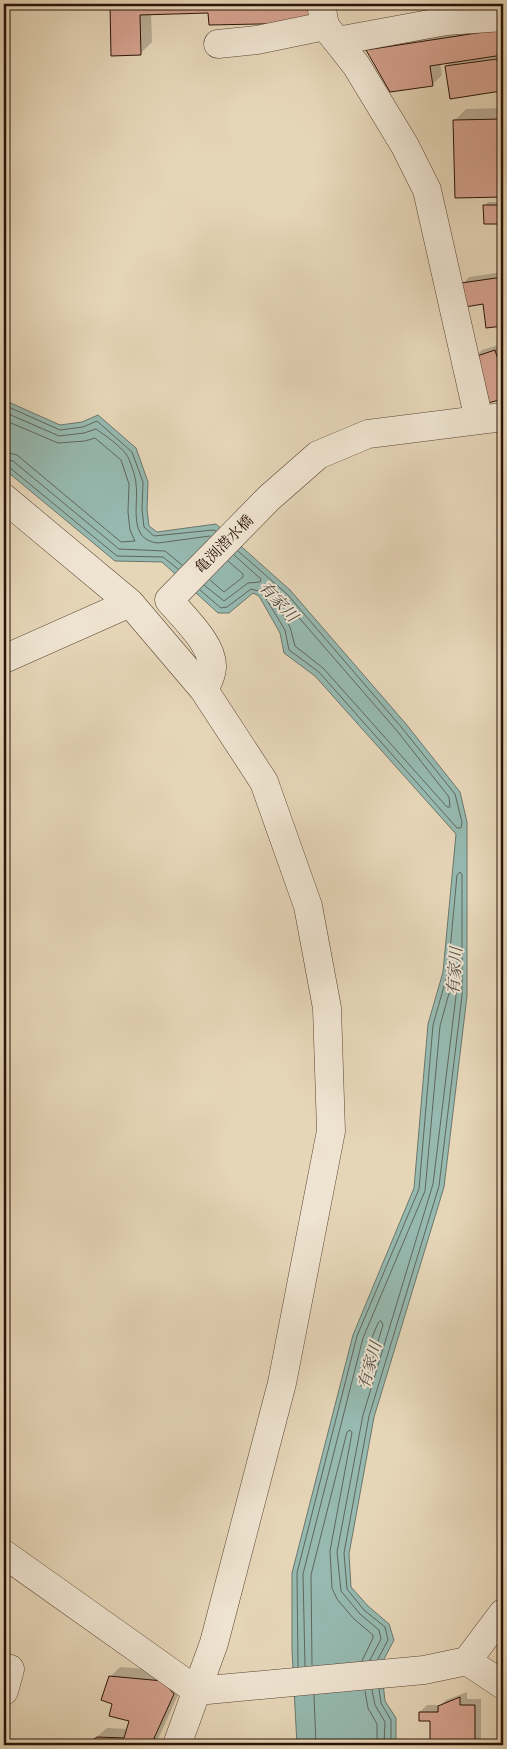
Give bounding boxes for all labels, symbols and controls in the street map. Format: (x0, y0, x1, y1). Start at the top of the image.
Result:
street label: 亀渕潜水橋 (190, 510, 258, 578)
water label: 有家川 (254, 575, 306, 628)
water label: 有家川 (440, 944, 468, 996)
water label: 有家川 (351, 1337, 388, 1391)

